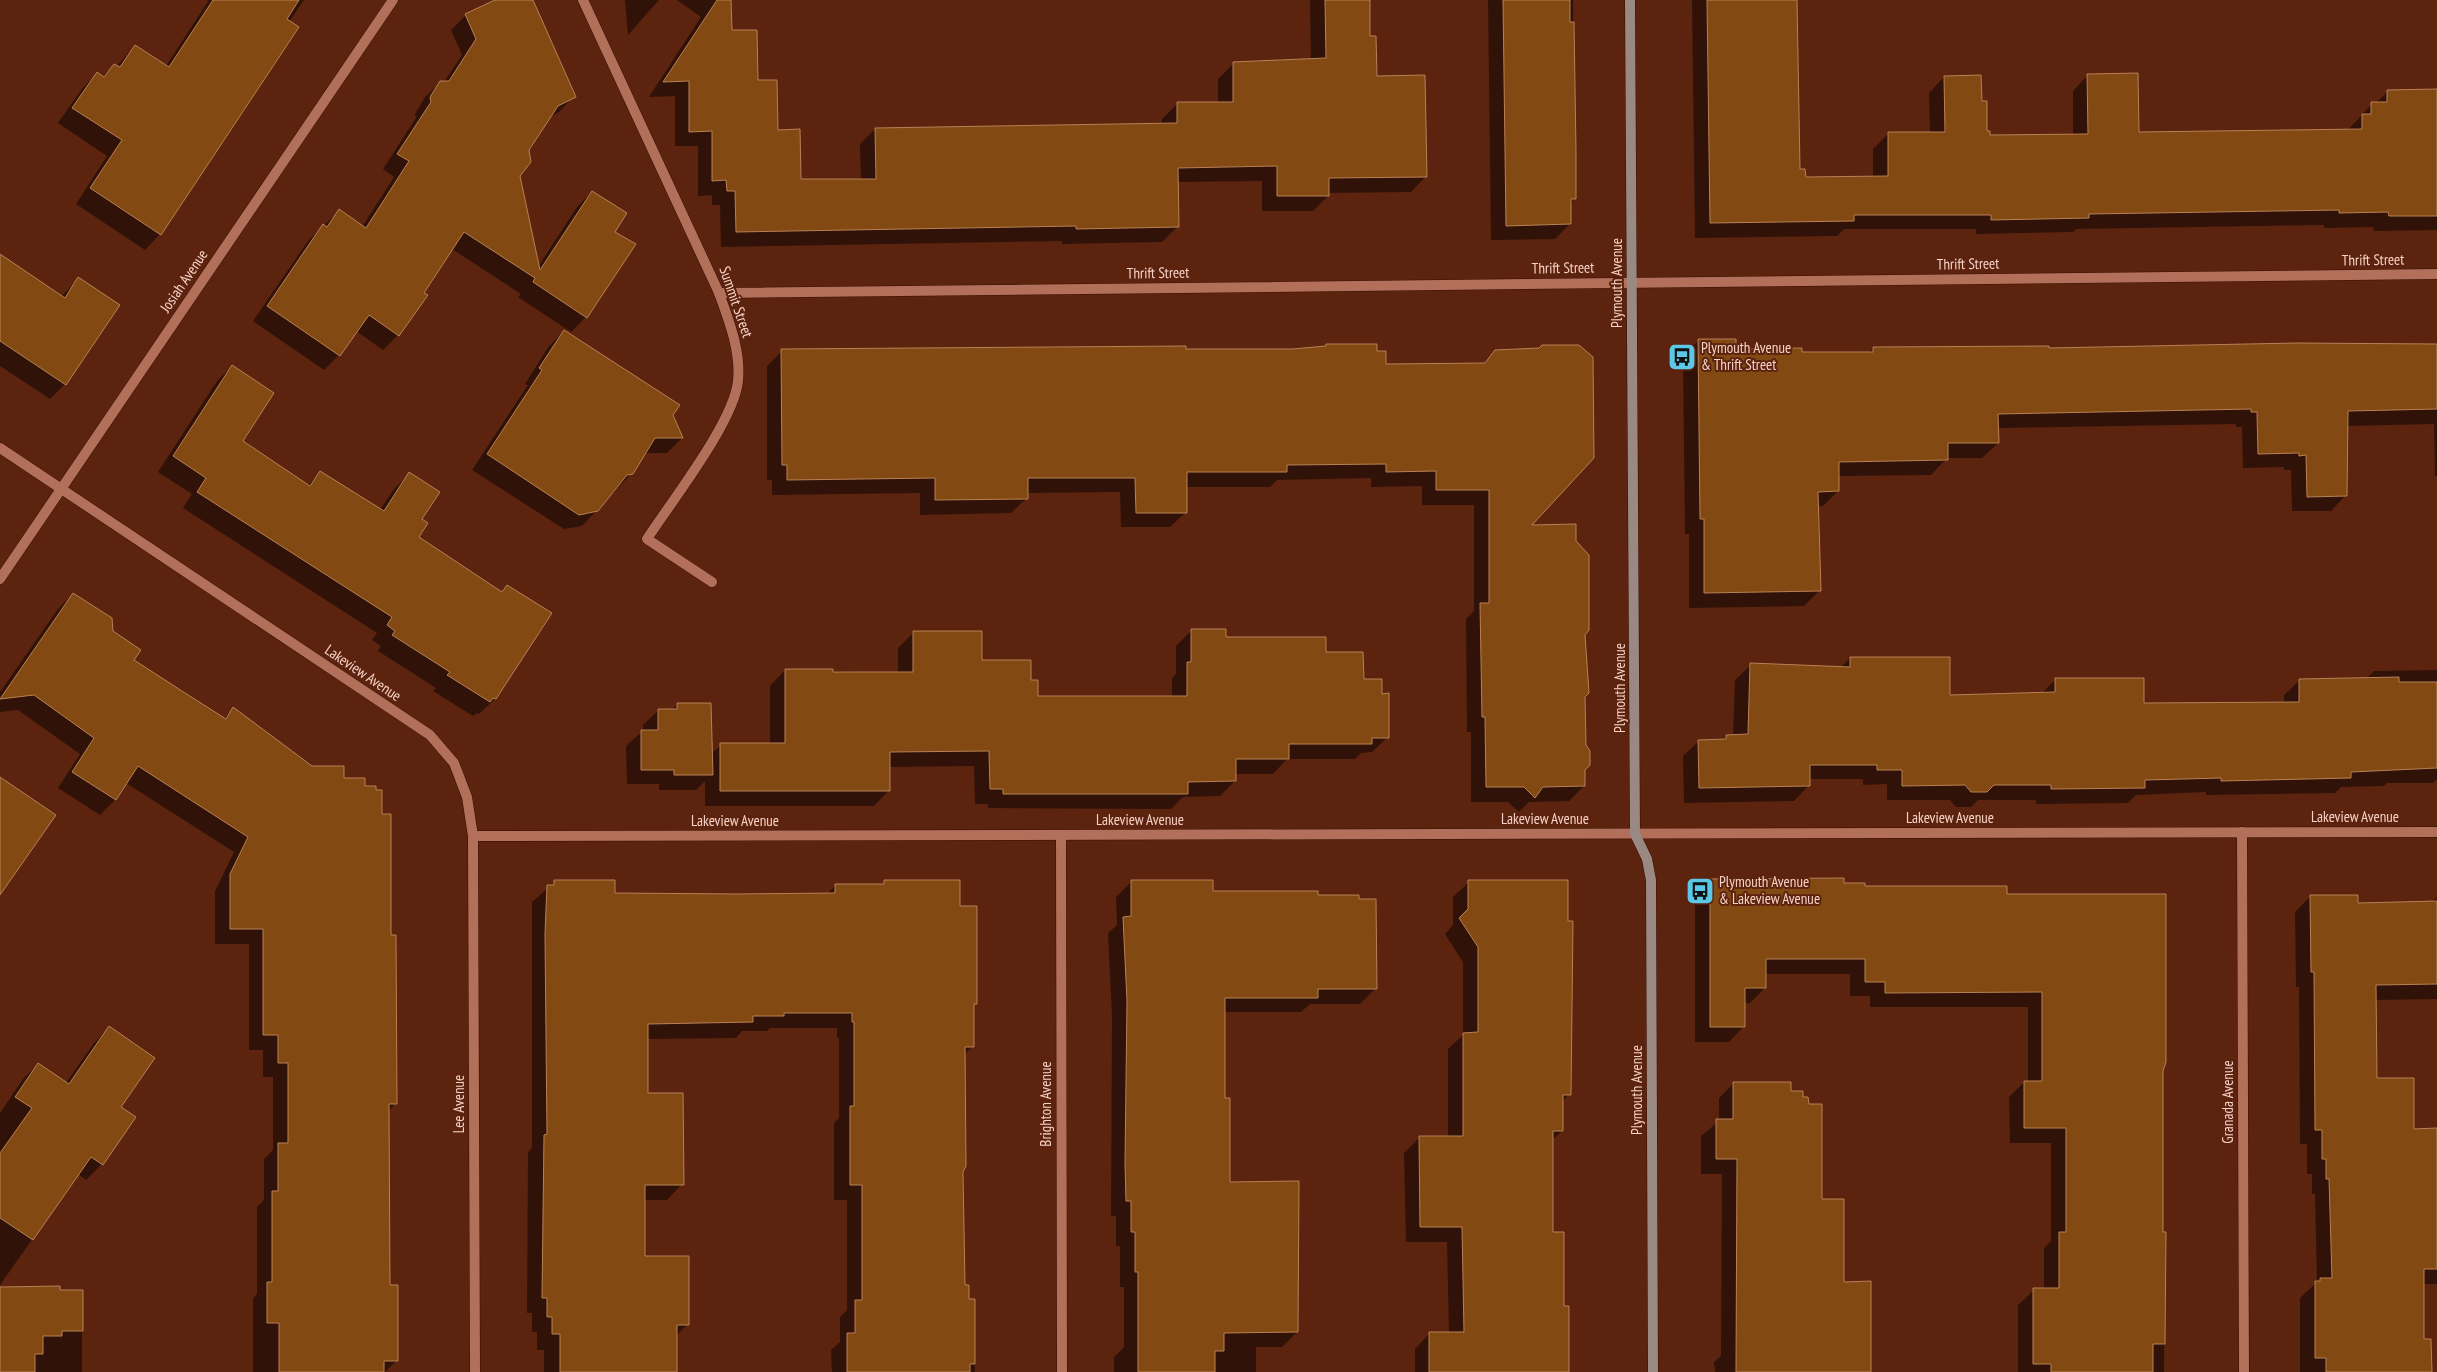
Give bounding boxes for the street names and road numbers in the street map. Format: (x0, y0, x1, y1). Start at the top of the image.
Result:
street label: Plymouth Avenue (1607, 238, 1626, 328)
street label: Josiah Avenue (155, 246, 212, 317)
street label: Thrift Street (2341, 249, 2405, 270)
street label: Thrift Street (1936, 253, 2000, 274)
street label: Thrift Street (1531, 257, 1595, 278)
street label: Thrift Street (1126, 262, 1190, 283)
street label: Summit Street (715, 264, 758, 340)
street label: Lakeview Avenue (321, 640, 405, 705)
street label: Plymouth Avenue (1610, 643, 1629, 733)
street label: Lakeview Avenue (2311, 807, 2399, 826)
street label: Lakeview Avenue (1906, 808, 1994, 827)
street label: Lakeview Avenue (1501, 809, 1589, 828)
street label: Lakeview Avenue (1096, 810, 1184, 829)
street label: Lakeview Avenue (691, 811, 779, 830)
street label: Plymouth Avenue (1627, 1045, 1646, 1135)
street label: Granada Avenue (2218, 1060, 2237, 1144)
street label: Brighton Avenue (1036, 1061, 1055, 1147)
street label: Lee Avenue (449, 1075, 468, 1133)

